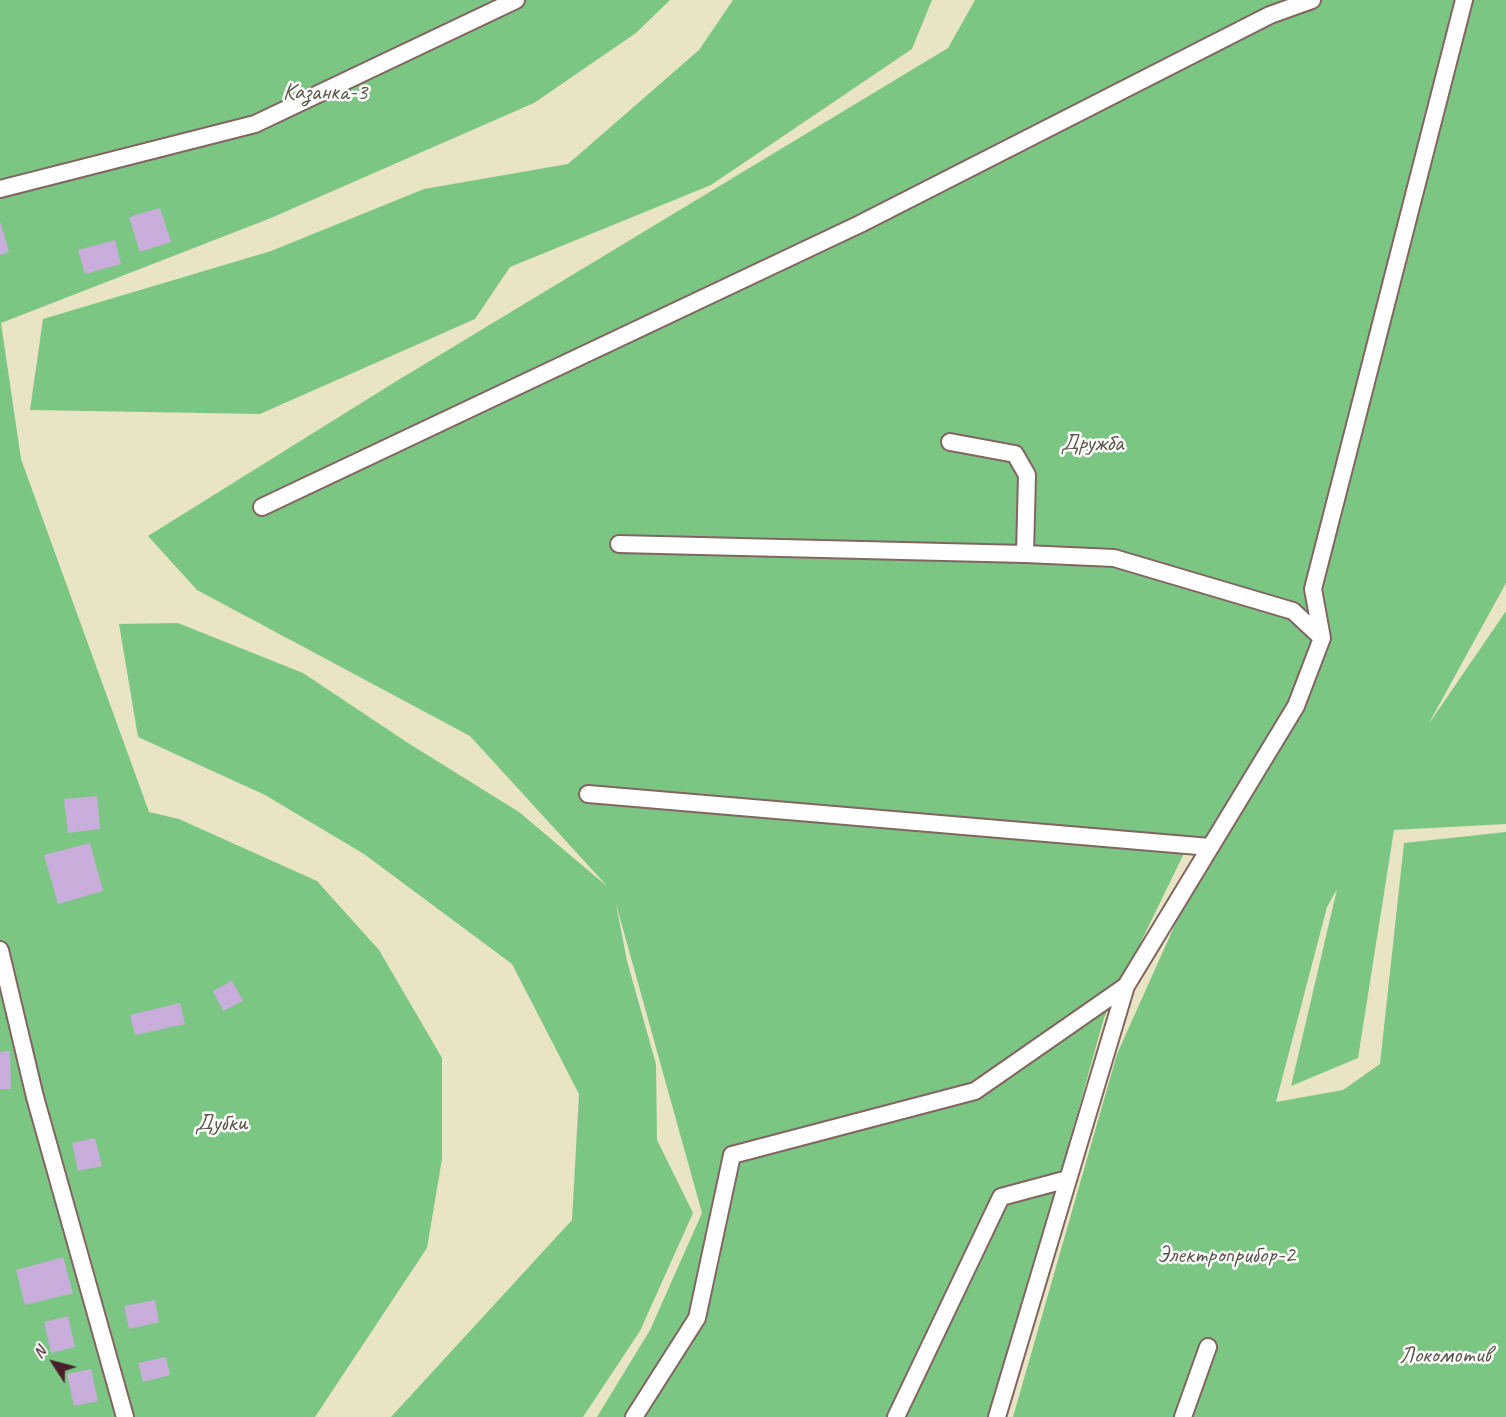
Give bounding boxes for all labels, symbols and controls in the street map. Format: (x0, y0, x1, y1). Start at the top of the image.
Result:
park label: Казанка-3 (283, 79, 367, 107)
park label: Дружба (1061, 430, 1123, 458)
park label: Дубки (195, 1110, 247, 1138)
park label: Электроприбор-2 (1157, 1242, 1295, 1270)
north arrow (24, 1333, 84, 1393)
park label: Локомотив (1399, 1342, 1491, 1370)
text: N (28, 1343, 50, 1362)

